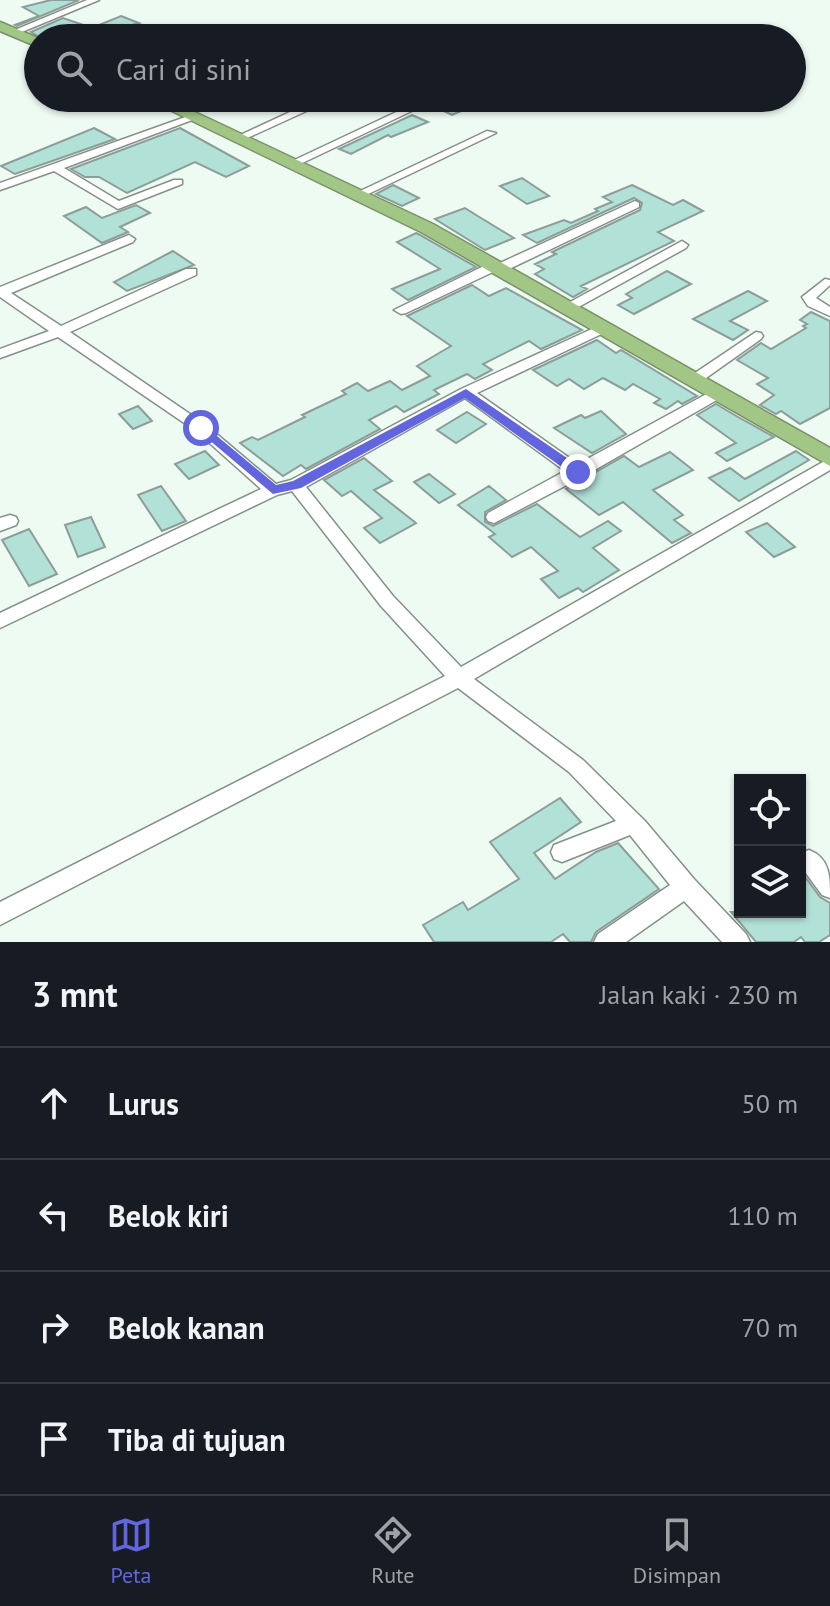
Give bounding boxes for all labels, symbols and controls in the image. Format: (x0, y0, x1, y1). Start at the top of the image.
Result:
search box (24, 24, 806, 112)
icon: search (52, 46, 96, 90)
text: Cari di sini (116, 49, 251, 88)
route start (183, 410, 219, 446)
route end (560, 454, 596, 490)
map controls (734, 774, 806, 918)
button: locate (734, 774, 806, 846)
button: layers (734, 846, 806, 918)
text: 3 mnt (32, 972, 118, 1016)
text: Jalan kaki · 230 m (600, 978, 798, 1011)
icon: ahead (32, 1081, 76, 1125)
text: Lurus (108, 1084, 179, 1123)
text: 50 m (742, 1087, 798, 1120)
icon: left (32, 1193, 76, 1237)
text: Belok kiri (108, 1196, 229, 1235)
text: 110 m (727, 1199, 798, 1232)
icon: right (32, 1305, 76, 1349)
text: Belok kanan (108, 1308, 265, 1347)
text: 70 m (742, 1311, 798, 1344)
icon: arrive (32, 1417, 76, 1461)
text: Tiba di tujuan (108, 1420, 286, 1459)
tab: Peta (109, 1513, 153, 1589)
tab: Rute (371, 1513, 415, 1589)
tab: Disimpan (633, 1513, 721, 1589)

